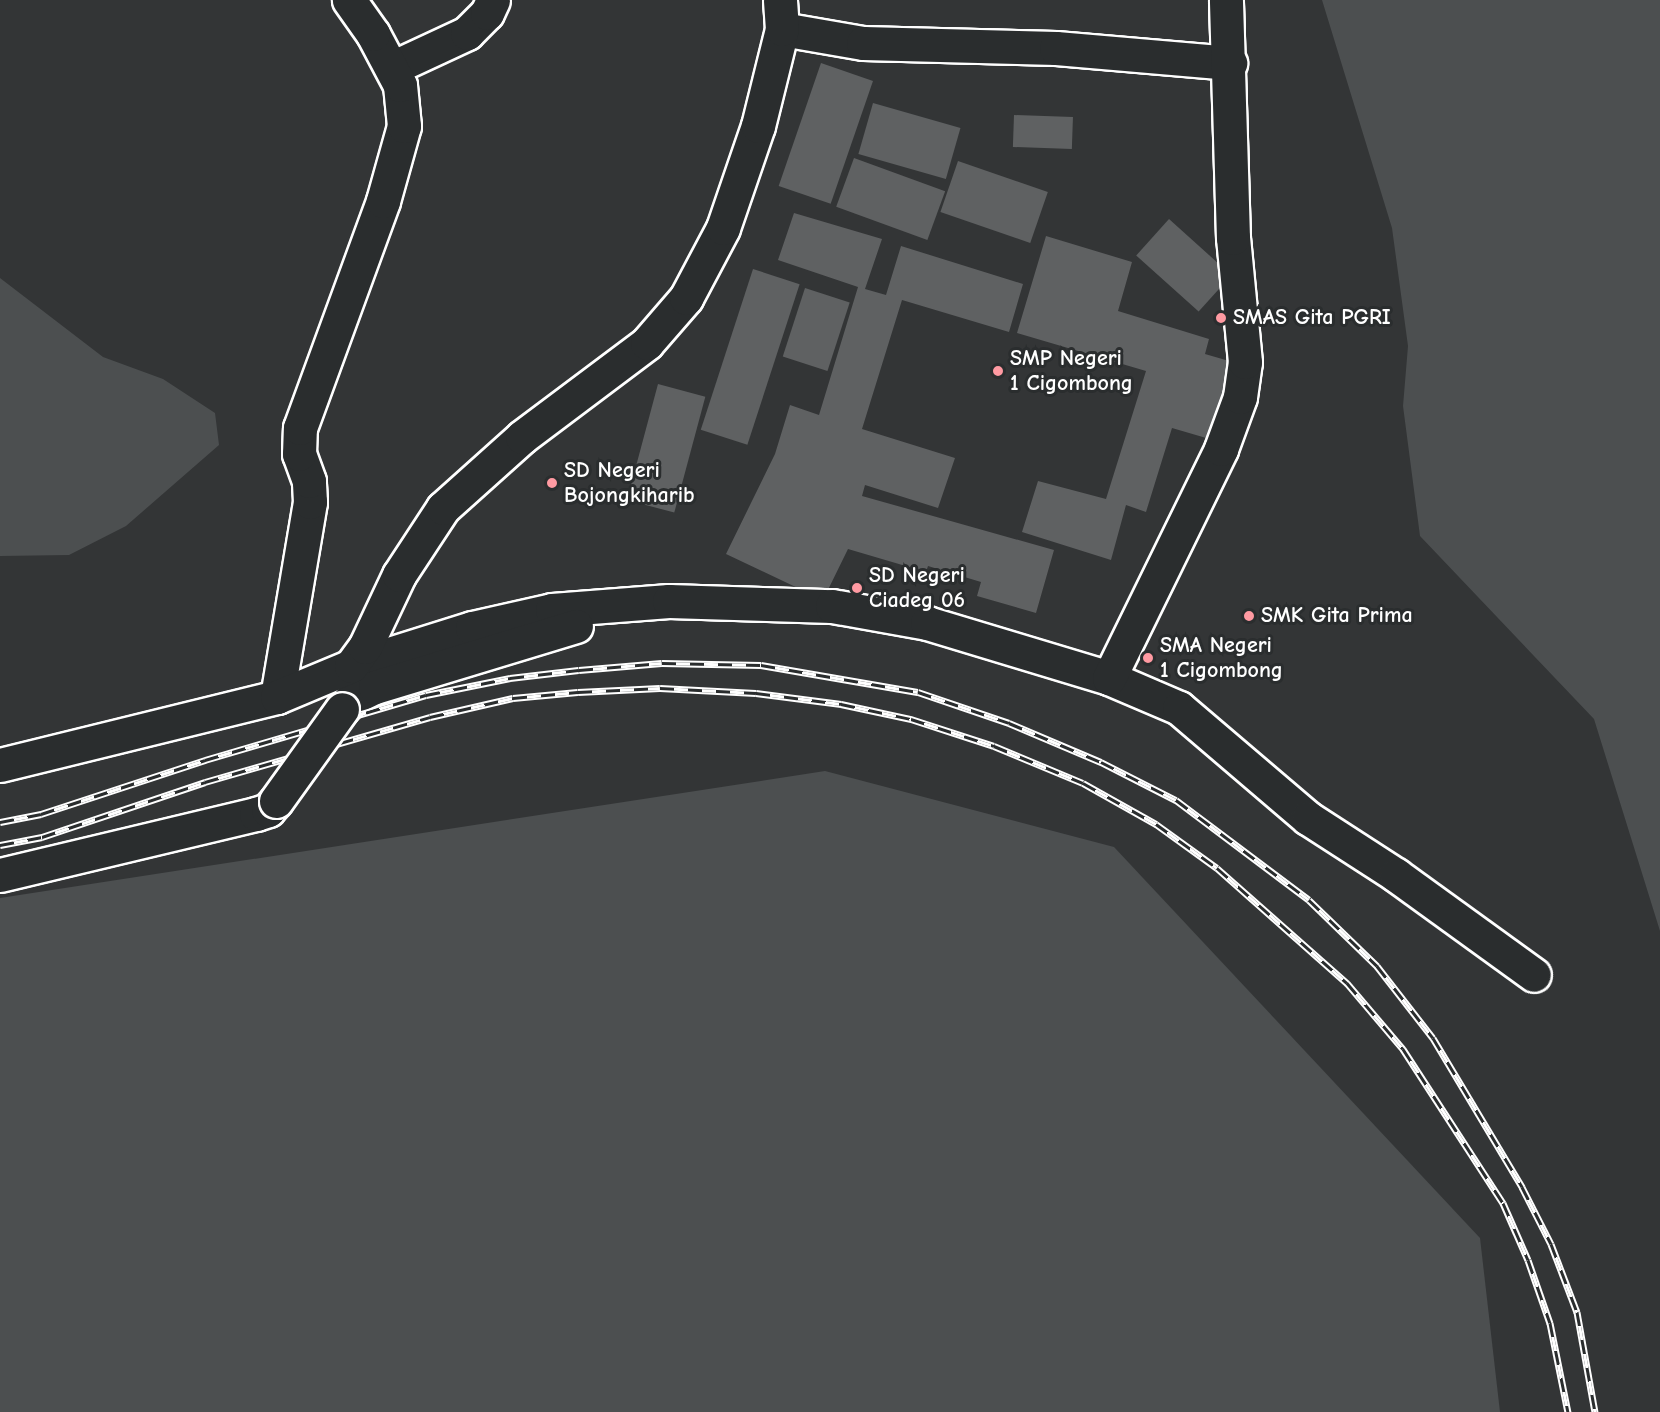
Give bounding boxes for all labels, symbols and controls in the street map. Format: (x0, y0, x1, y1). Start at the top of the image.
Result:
place label: SMAS Gita PGRI (1233, 305, 1391, 331)
marker: SMAS Gita PGRI (1214, 311, 1228, 325)
place label: SMP Negeri 1 Cigombong (1010, 345, 1133, 396)
marker: SMP Negeri 1 Cigombong (991, 364, 1005, 378)
place label: SD Negeri Bojongkiharib (564, 457, 695, 508)
marker: SD Negeri Bojongkiharib (545, 476, 559, 490)
place label: SD Negeri Ciadeg 06 (869, 562, 965, 614)
marker: SD Negeri Ciadeg 06 (850, 581, 864, 595)
place label: SMK Gita Prima (1261, 603, 1413, 629)
marker: SMK Gita Prima (1242, 609, 1256, 623)
place label: SMA Negeri 1 Cigombong (1160, 632, 1283, 684)
marker: SMA Negeri 1 Cigombong (1141, 651, 1155, 665)

